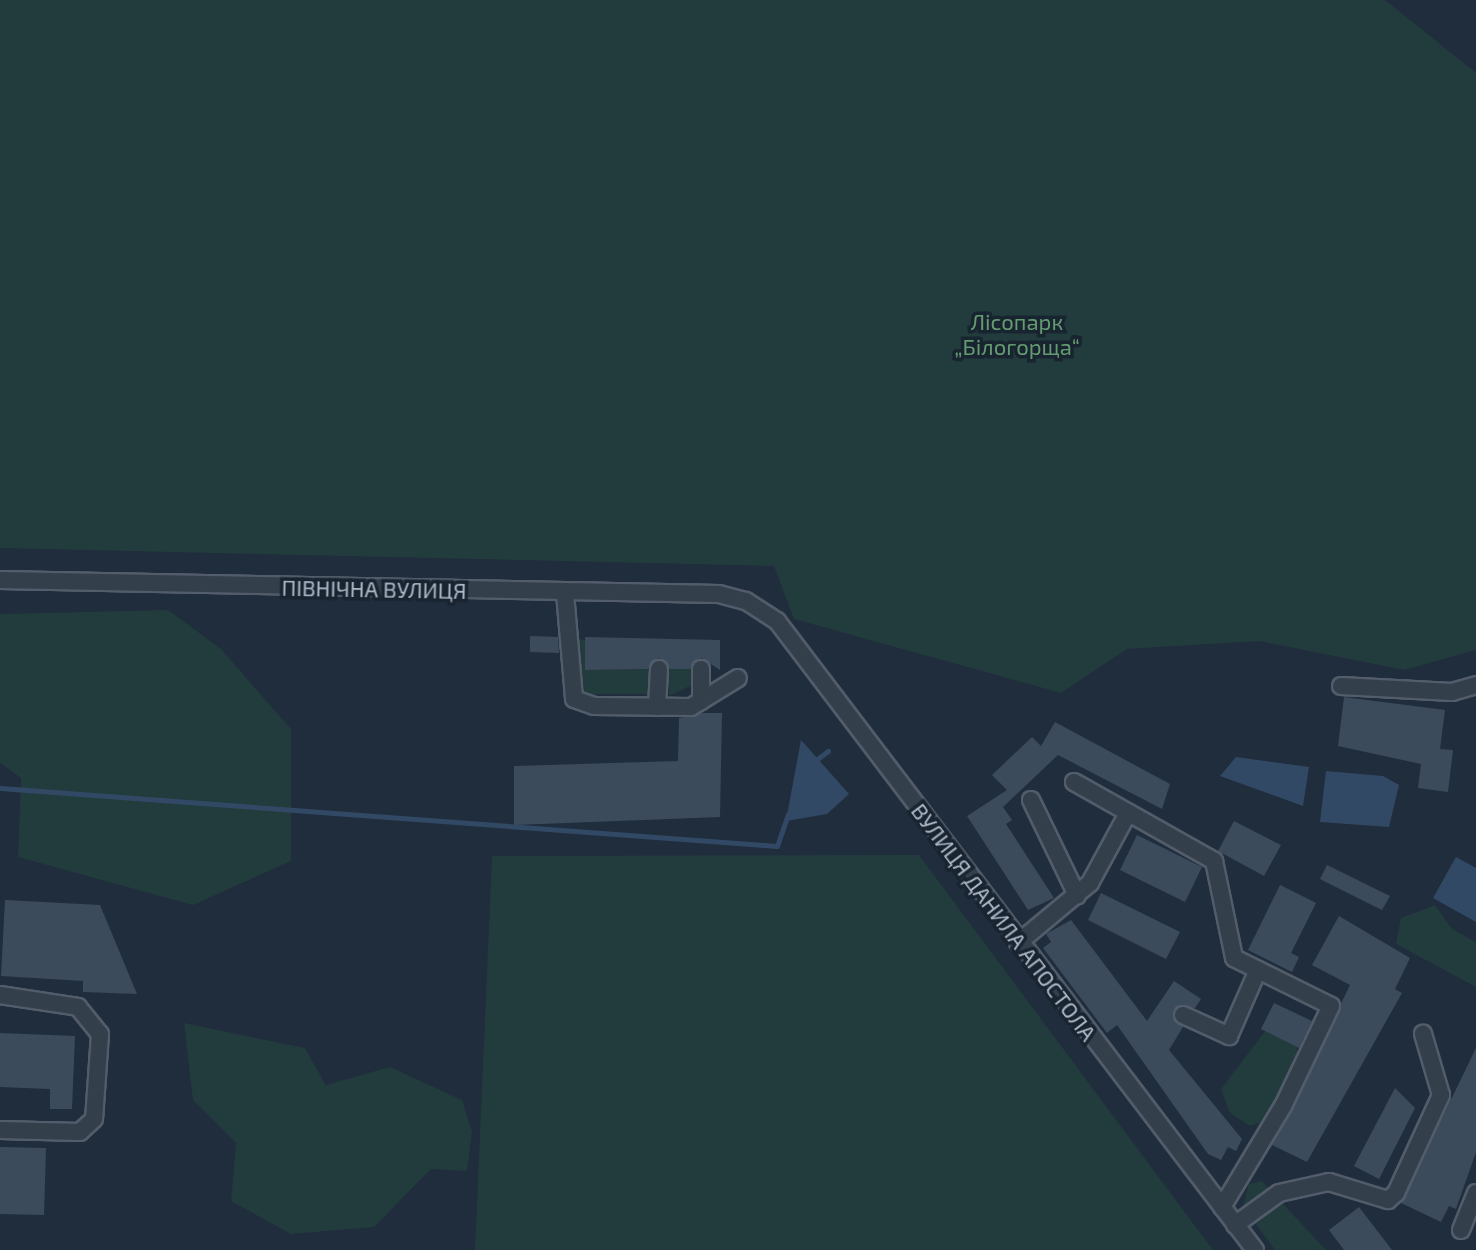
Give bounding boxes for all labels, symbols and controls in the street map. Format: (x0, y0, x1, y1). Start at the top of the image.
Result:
park label: Лісопарк „Білогорща“ (954, 308, 1080, 360)
street label: ПІВНІЧНА ВУЛИЦЯ (281, 574, 467, 604)
street label: ВУЛИЦЯ ДАНИЛА АПОСТОЛА (906, 798, 1102, 1046)

